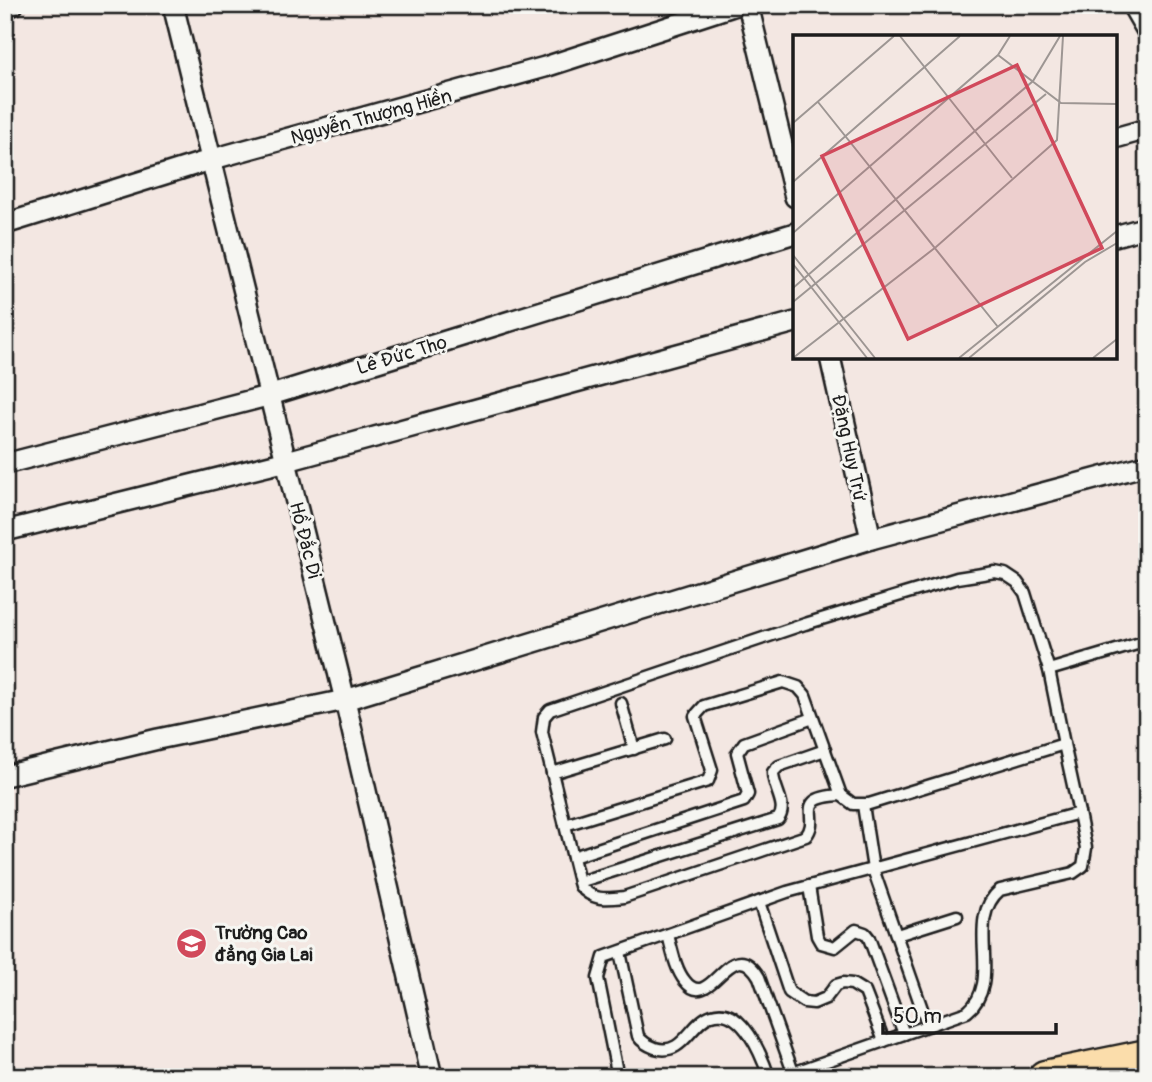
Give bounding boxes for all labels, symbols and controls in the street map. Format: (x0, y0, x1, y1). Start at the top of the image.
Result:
inset map (793, 35, 1117, 359)
street label: Nguyễn Thượng Hiền (288, 84, 454, 150)
street label: Lê Đức Thọ (354, 330, 451, 380)
street label: Đặng Huy Trứ (826, 392, 872, 504)
street label: Hồ Đắc Di (284, 499, 326, 581)
place label: Trường Cao đẳng Gia Lai (214, 921, 313, 967)
school or university icon: Trường Cao đẳng Gia Lai (175, 926, 209, 960)
scale bar (883, 991, 1056, 1035)
text: 50 m (893, 1003, 942, 1030)

